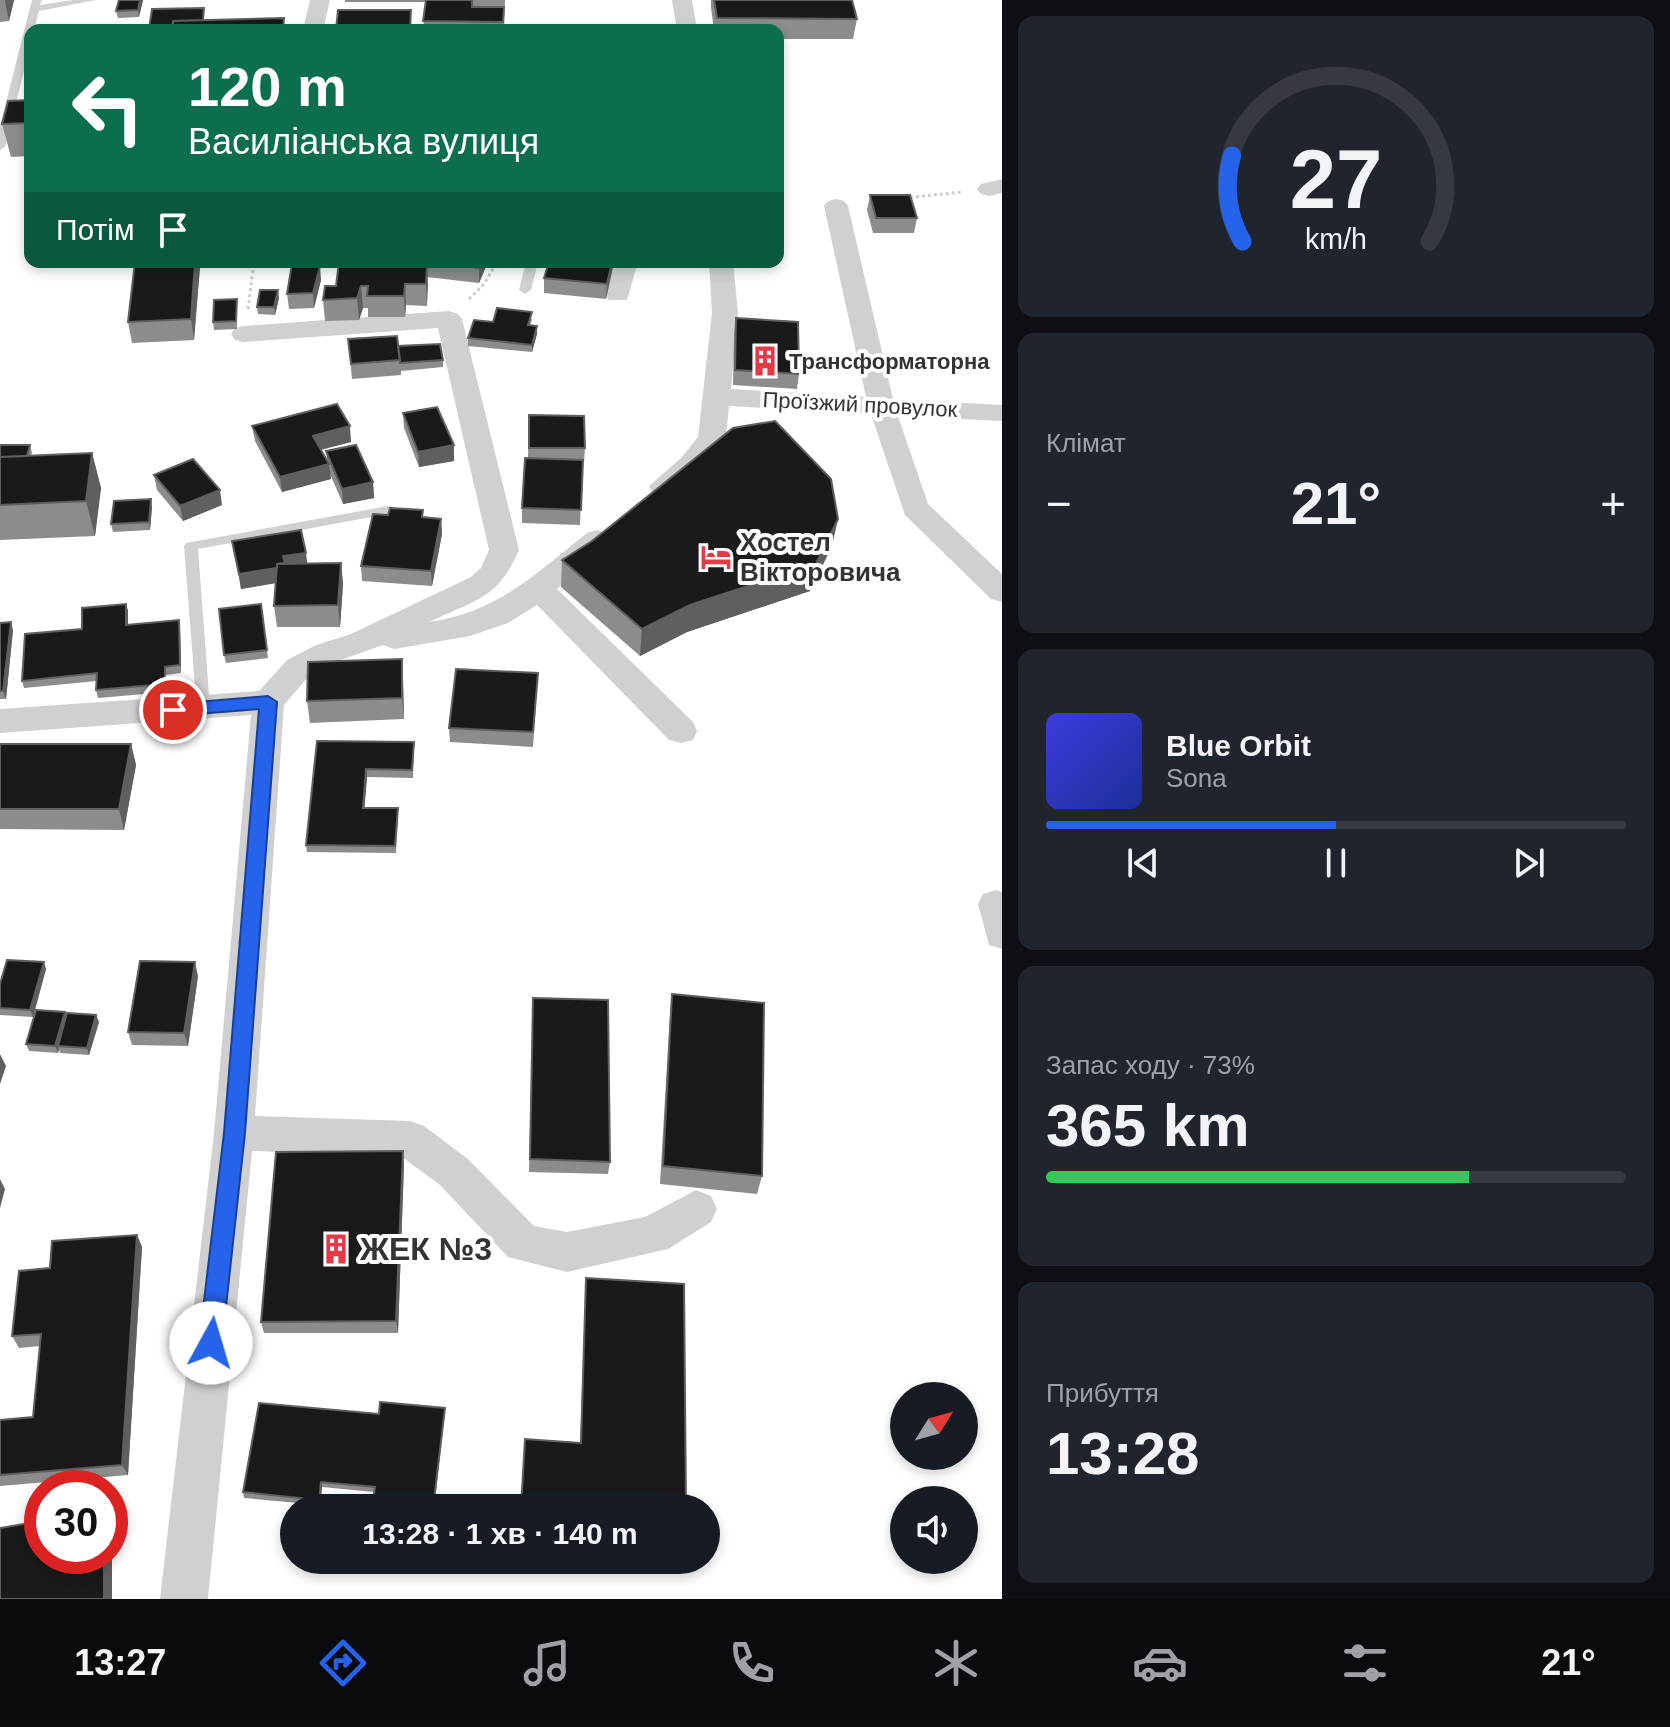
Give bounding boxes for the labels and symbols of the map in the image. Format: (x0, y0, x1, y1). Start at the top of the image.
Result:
building icon: Трансформаторна (748, 344, 782, 378)
place label: Трансформаторна (789, 349, 990, 374)
street label: Проїзжий провулок (762, 387, 958, 422)
place label: Хостел Вікторовича (740, 527, 901, 587)
hotel icon: Хостел Вікторовича (699, 540, 733, 574)
pin (139, 676, 207, 744)
place label: ЖЕК №3 (359, 1231, 492, 1267)
building icon: ЖЕК №3 (319, 1232, 353, 1266)
position arrow (169, 1301, 253, 1385)
north arrow (890, 1382, 978, 1470)
speed limit sign: 30 (24, 1470, 128, 1574)

